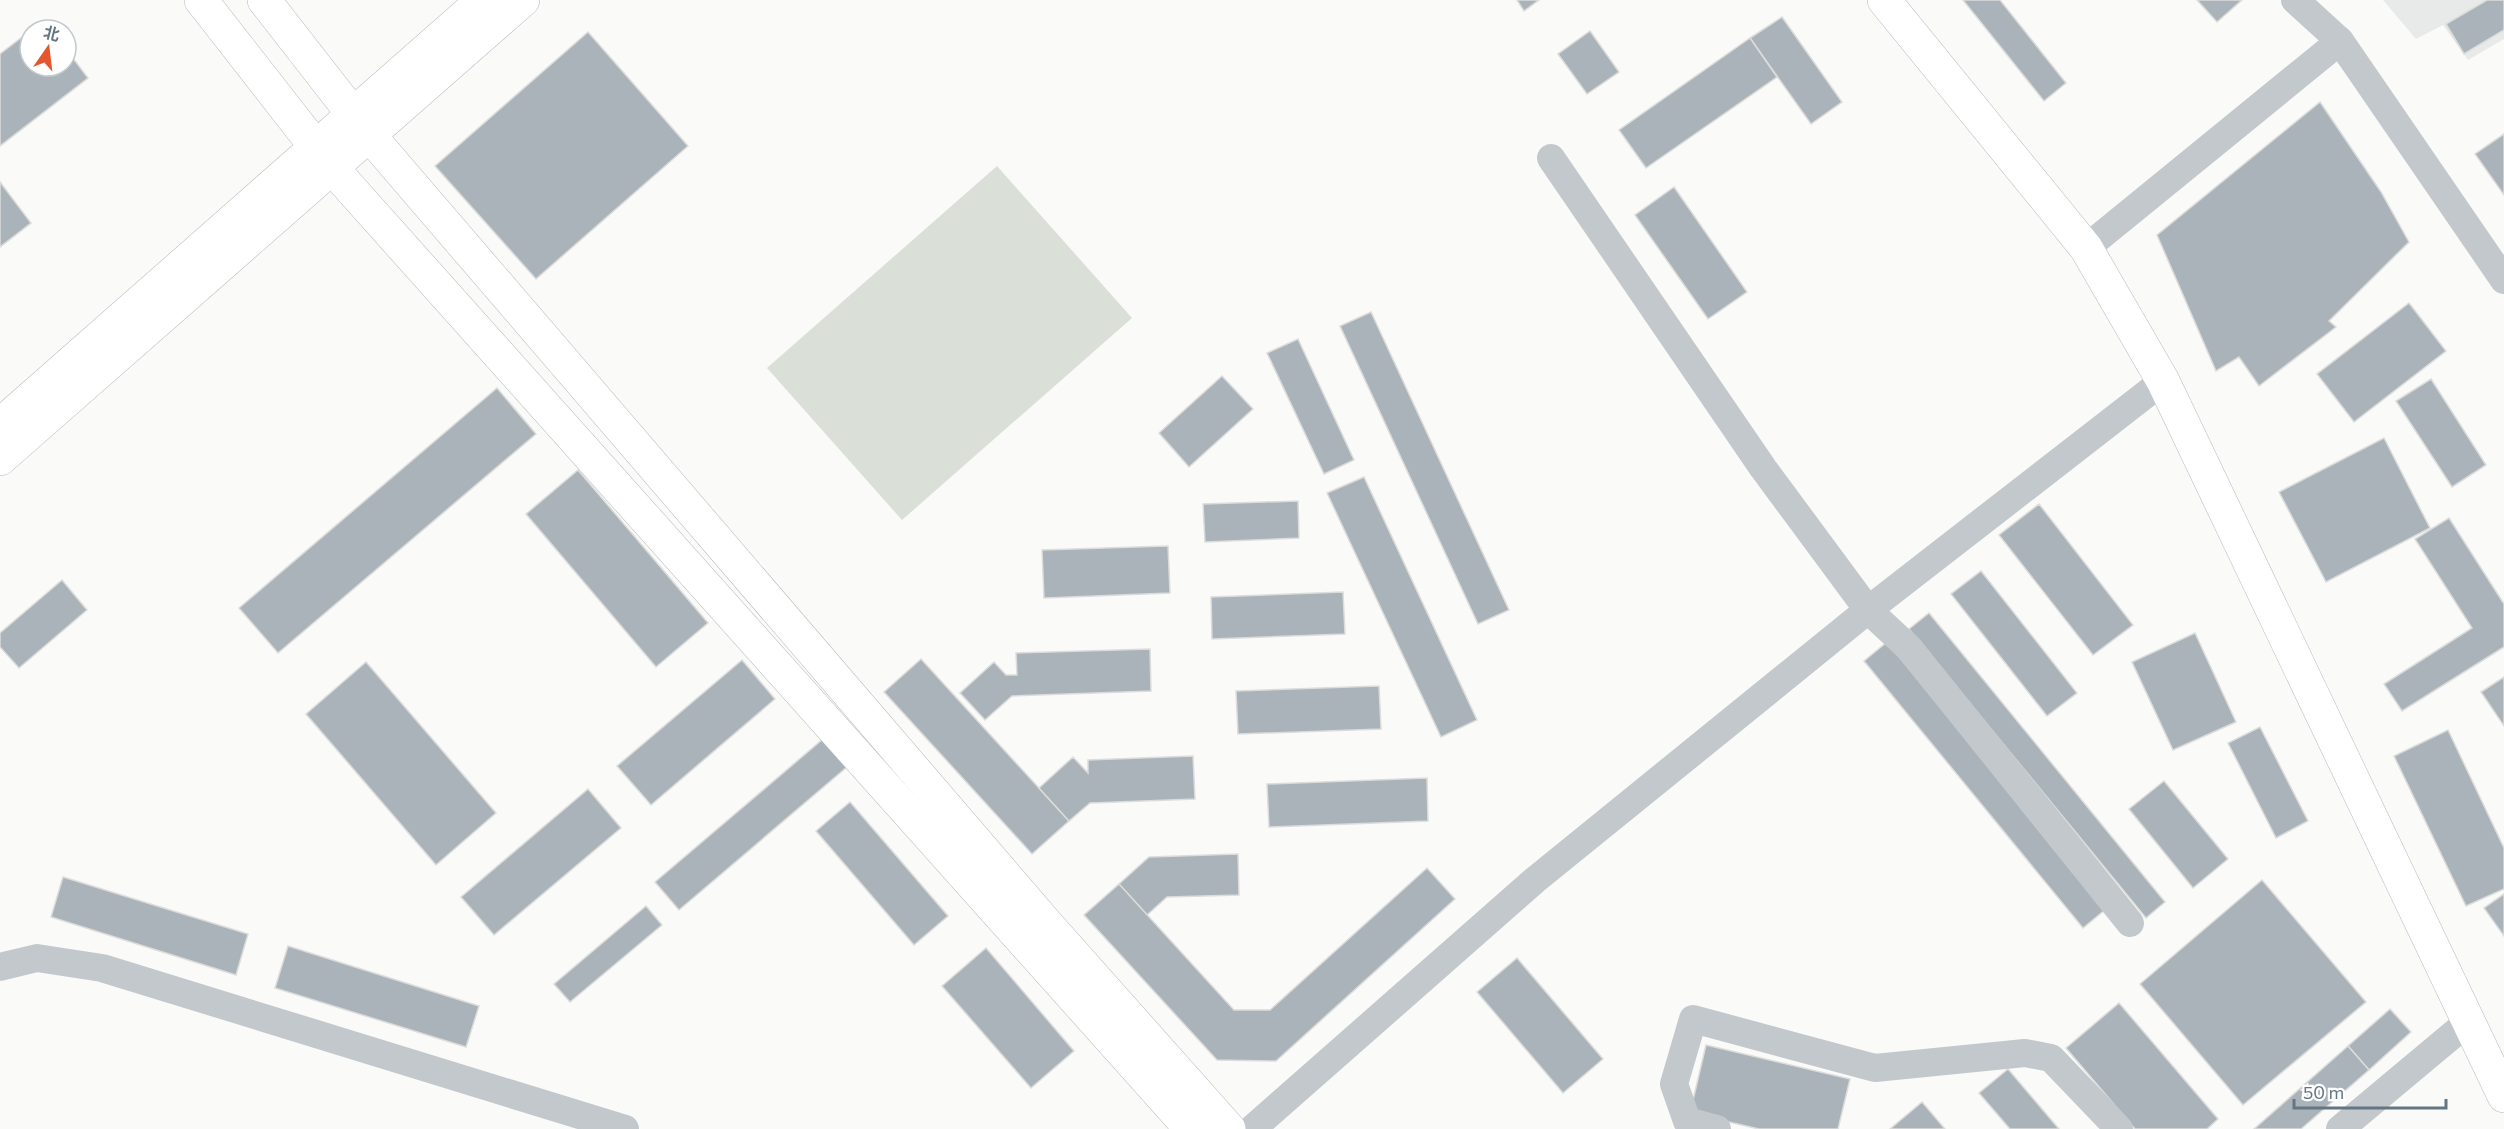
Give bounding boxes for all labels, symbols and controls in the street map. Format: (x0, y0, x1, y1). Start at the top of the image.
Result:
north arrow (18, 18, 78, 78)
text: 北 (42, 22, 62, 44)
scale bar (2294, 1072, 2446, 1110)
text: 50 m (2303, 1081, 2344, 1103)

